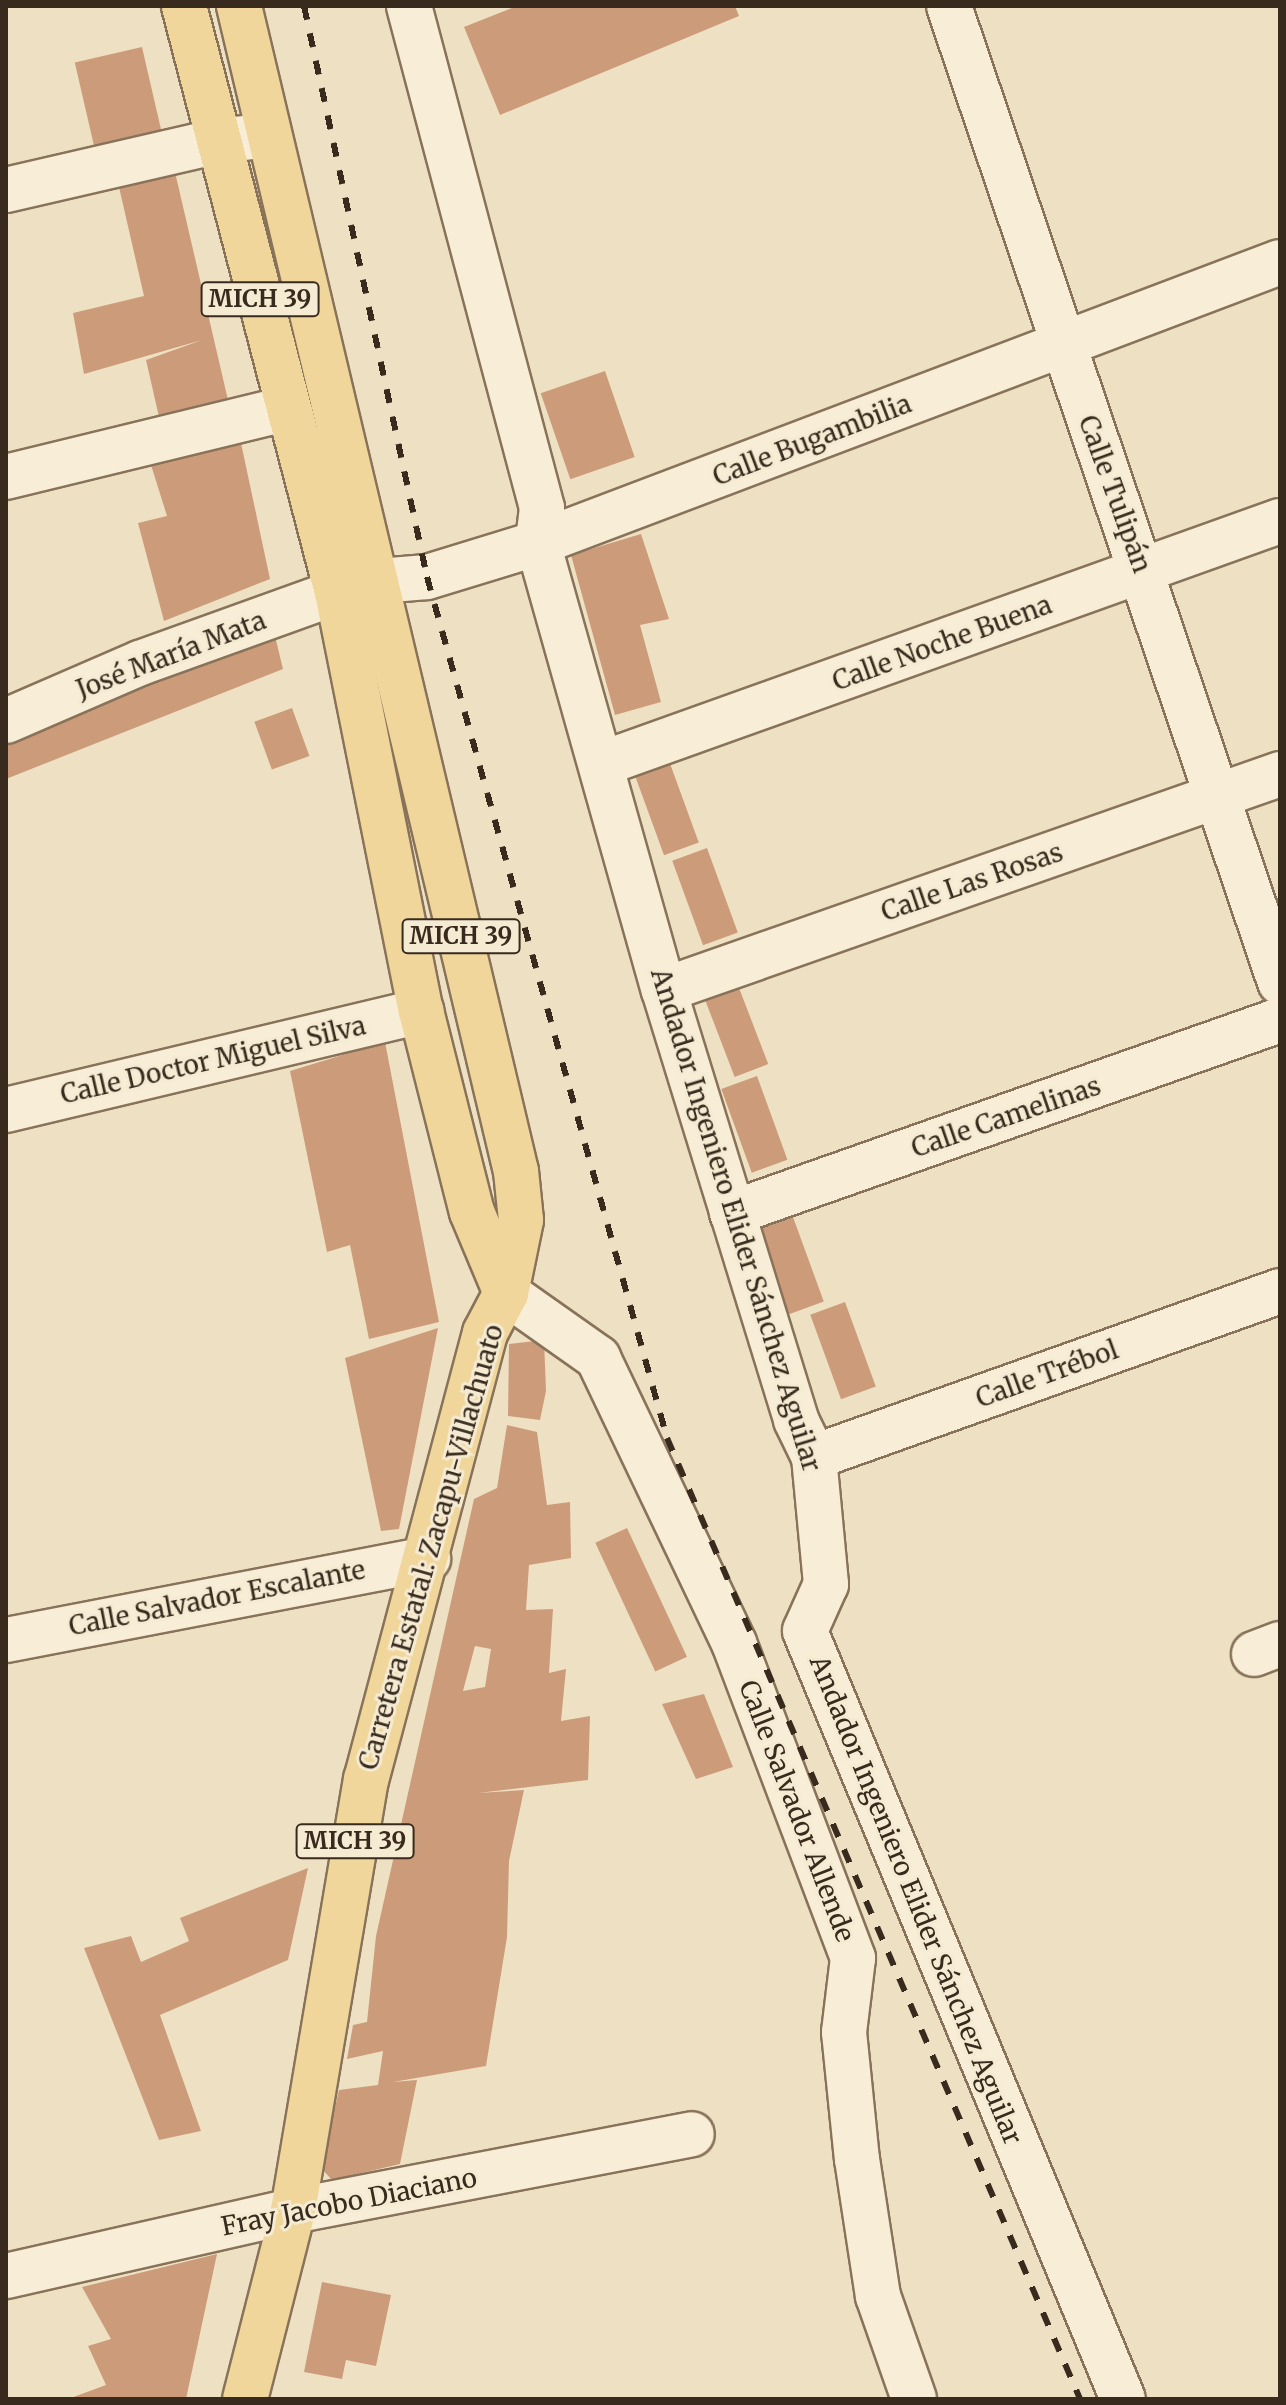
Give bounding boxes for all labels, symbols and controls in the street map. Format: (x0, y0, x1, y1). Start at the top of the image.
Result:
road number: MICH 39 (200, 279, 320, 319)
street label: Calle Bugambilia (708, 388, 916, 492)
street label: Calle Tulipán (1072, 411, 1158, 577)
street label: Calle Noche Buena (828, 589, 1056, 697)
street label: José María Mata (72, 605, 270, 705)
street label: Calle Las Rosas (877, 836, 1067, 928)
road number: MICH 39 (401, 916, 521, 956)
street label: Andador Ingeniero Elider Sánchez Aguilar (644, 965, 828, 1475)
street label: Calle Doctor Miguel Silva (57, 1010, 369, 1110)
street label: Calle Camelinas (907, 1070, 1105, 1164)
street label: Carretera Estatal: Zacapu-Villachuato (352, 1321, 510, 1773)
street label: Calle Trébol (972, 1334, 1122, 1414)
street label: Calle Salvador Escalante (66, 1554, 368, 1642)
street label: Andador Ingeniero Elider Sánchez Aguilar (803, 1651, 1029, 2149)
street label: Calle Salvador Allende (733, 1676, 861, 1946)
road number: MICH 39 (295, 1821, 415, 1861)
street label: Fray Jacobo Diaciano (219, 2162, 479, 2242)

